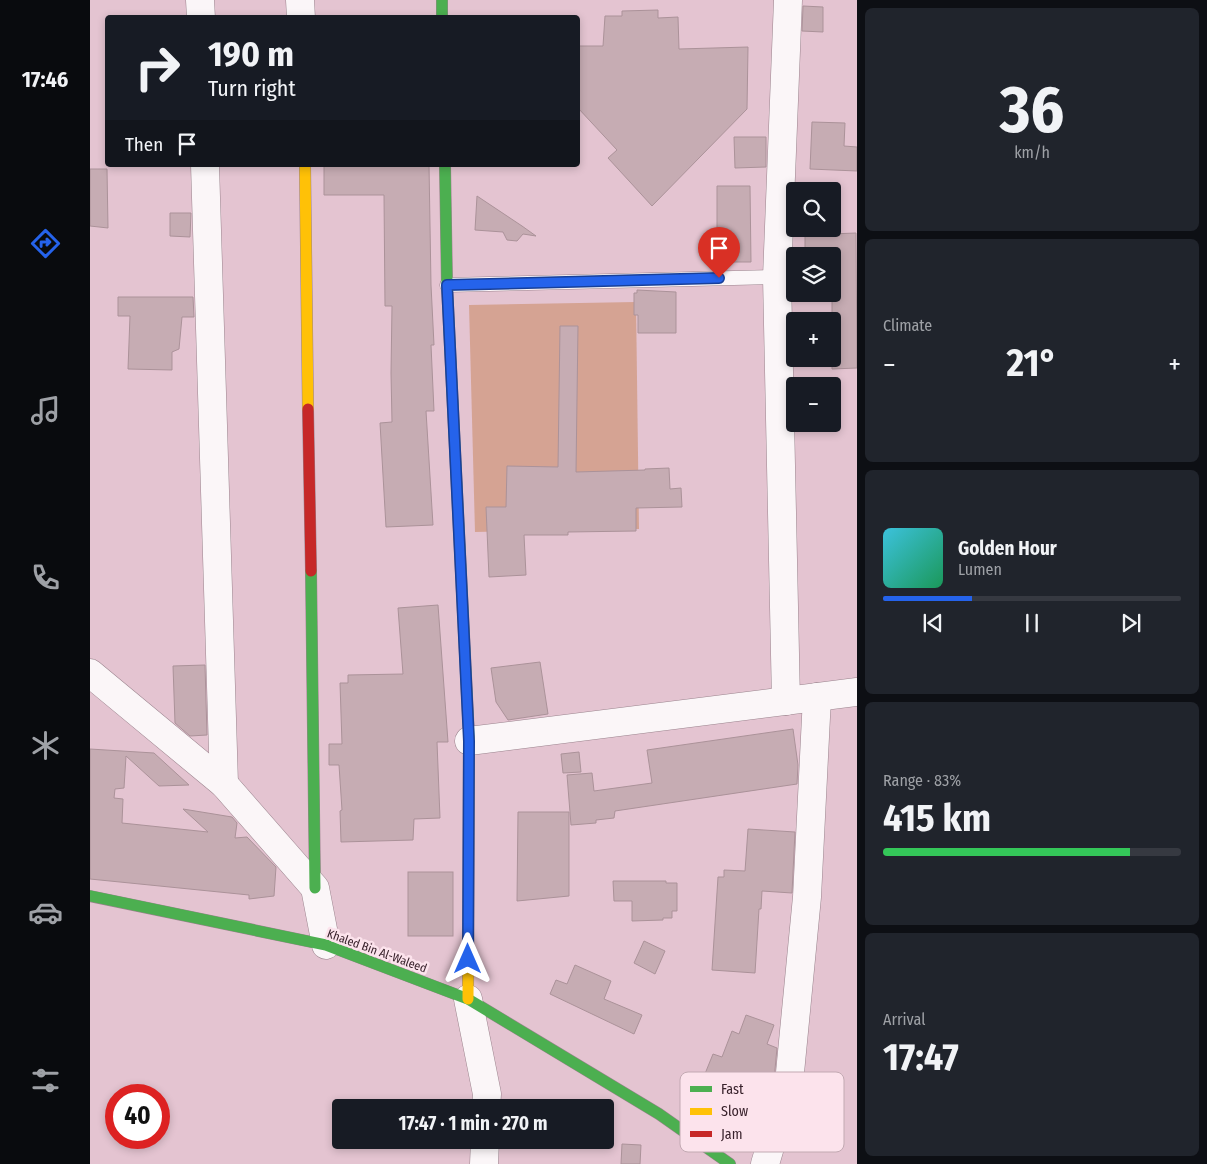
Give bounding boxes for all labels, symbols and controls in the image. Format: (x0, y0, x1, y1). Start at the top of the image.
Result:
text: 190 m (208, 33, 294, 75)
icon: right (125, 35, 190, 100)
text: 17:46 (22, 66, 68, 93)
text: 36 (1000, 71, 1064, 149)
text: Turn right (208, 75, 296, 102)
icon: arrive (173, 130, 201, 158)
text: Then (125, 133, 163, 156)
text: km/h (1014, 143, 1050, 162)
map controls (786, 182, 841, 432)
button: search (786, 182, 841, 237)
icon: directions (28, 226, 63, 261)
pin (698, 227, 740, 278)
icon: arrive (705, 234, 733, 262)
button: layers (786, 247, 841, 302)
button: + (786, 312, 841, 367)
text: Climate (883, 316, 932, 335)
text: 21° (1007, 340, 1057, 386)
text: − (883, 348, 896, 381)
text: + (1168, 348, 1181, 381)
button: − (786, 377, 841, 432)
icon: music (28, 393, 63, 428)
text: Golden Hour (958, 537, 1057, 560)
icon: phone (28, 560, 63, 595)
text: Lumen (958, 560, 1002, 579)
icon: previous (919, 609, 947, 637)
icon: pause (1018, 609, 1046, 637)
icon: next (1117, 609, 1145, 637)
icon: climate (28, 728, 63, 763)
text: Range · 83% (883, 771, 961, 790)
text: 415 km (883, 795, 991, 841)
icon: car (28, 895, 63, 930)
street label: Khaled Bin Al-Waleed (325, 926, 429, 976)
position arrow (441, 932, 493, 984)
text: Arrival (883, 1010, 925, 1029)
text: 17:47 (883, 1034, 959, 1080)
icon: filters (28, 1063, 63, 1098)
legend (680, 1072, 844, 1152)
text: Fast (721, 1081, 744, 1098)
speed limit sign: 40 (105, 1084, 170, 1149)
text: Slow (721, 1103, 748, 1120)
text: 17:47 · 1 min · 270 m (398, 1112, 548, 1135)
text: Jam (721, 1126, 742, 1143)

